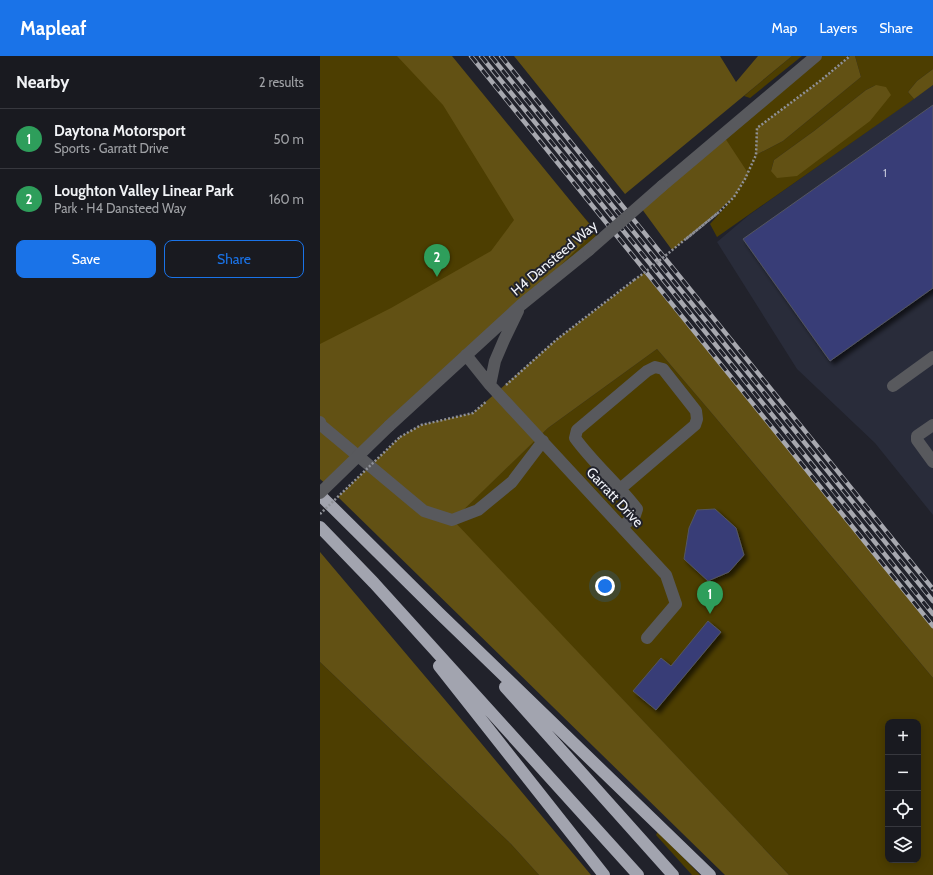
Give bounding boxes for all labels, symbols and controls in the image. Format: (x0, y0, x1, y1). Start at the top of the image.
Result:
text: Mapleaf (20, 17, 87, 40)
text: Map (772, 19, 797, 37)
text: Layers (819, 19, 857, 37)
text: Share (879, 19, 913, 37)
text: Nearby (16, 72, 69, 92)
text: 2 results (259, 74, 304, 90)
text: Daytona Motorsport (54, 122, 186, 140)
text: 1 (27, 131, 31, 147)
text: 50 m (274, 131, 304, 147)
text: Sports · Garratt Drive (54, 140, 169, 156)
house number: 1 (883, 165, 887, 180)
text: Loughton Valley Linear Park (54, 182, 234, 200)
text: 2 (26, 191, 32, 207)
text: 160 m (269, 191, 304, 207)
text: Park · H4 Dansteed Way (54, 200, 186, 216)
street label: H4 Dansteed Way (507, 217, 601, 299)
button: Save (16, 240, 156, 278)
button: Share (164, 240, 304, 278)
pin: 2 (424, 244, 450, 277)
street label: Garratt Drive (583, 463, 647, 531)
your location (595, 576, 615, 596)
pin: 1 (697, 581, 723, 614)
map controls (885, 719, 921, 863)
button: + (885, 719, 921, 755)
button: − (885, 755, 921, 791)
button: locate (885, 791, 921, 827)
button: layers (885, 827, 921, 863)

